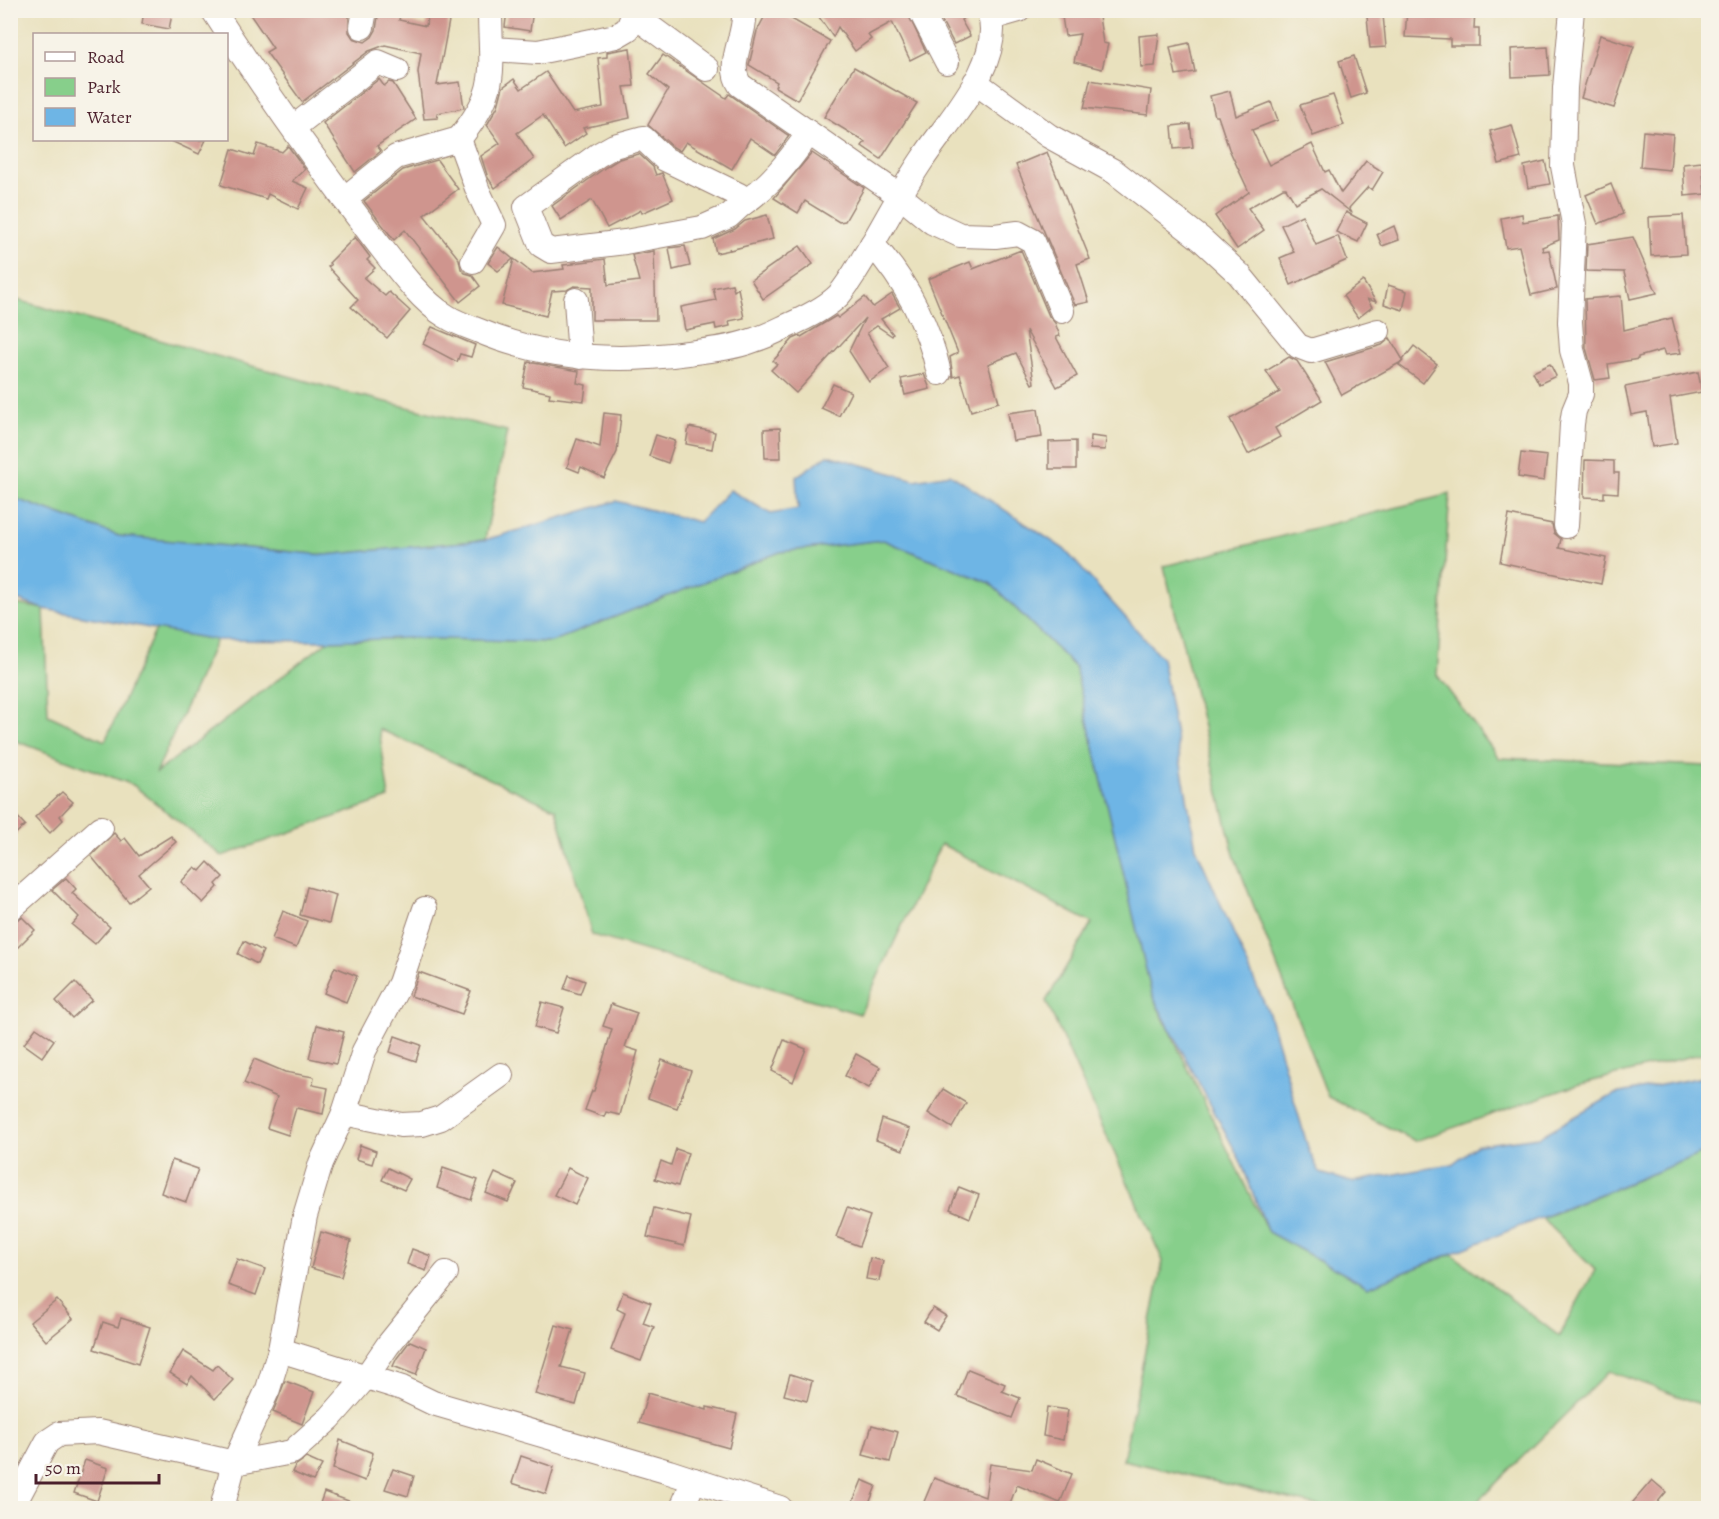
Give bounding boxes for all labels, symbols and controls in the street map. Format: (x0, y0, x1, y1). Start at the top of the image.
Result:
legend (33, 33, 228, 141)
text: Road (87, 45, 125, 69)
text: Park (87, 75, 121, 99)
text: Water (86, 105, 132, 129)
scale bar (36, 1447, 159, 1485)
text: 50 m (45, 1456, 81, 1480)

